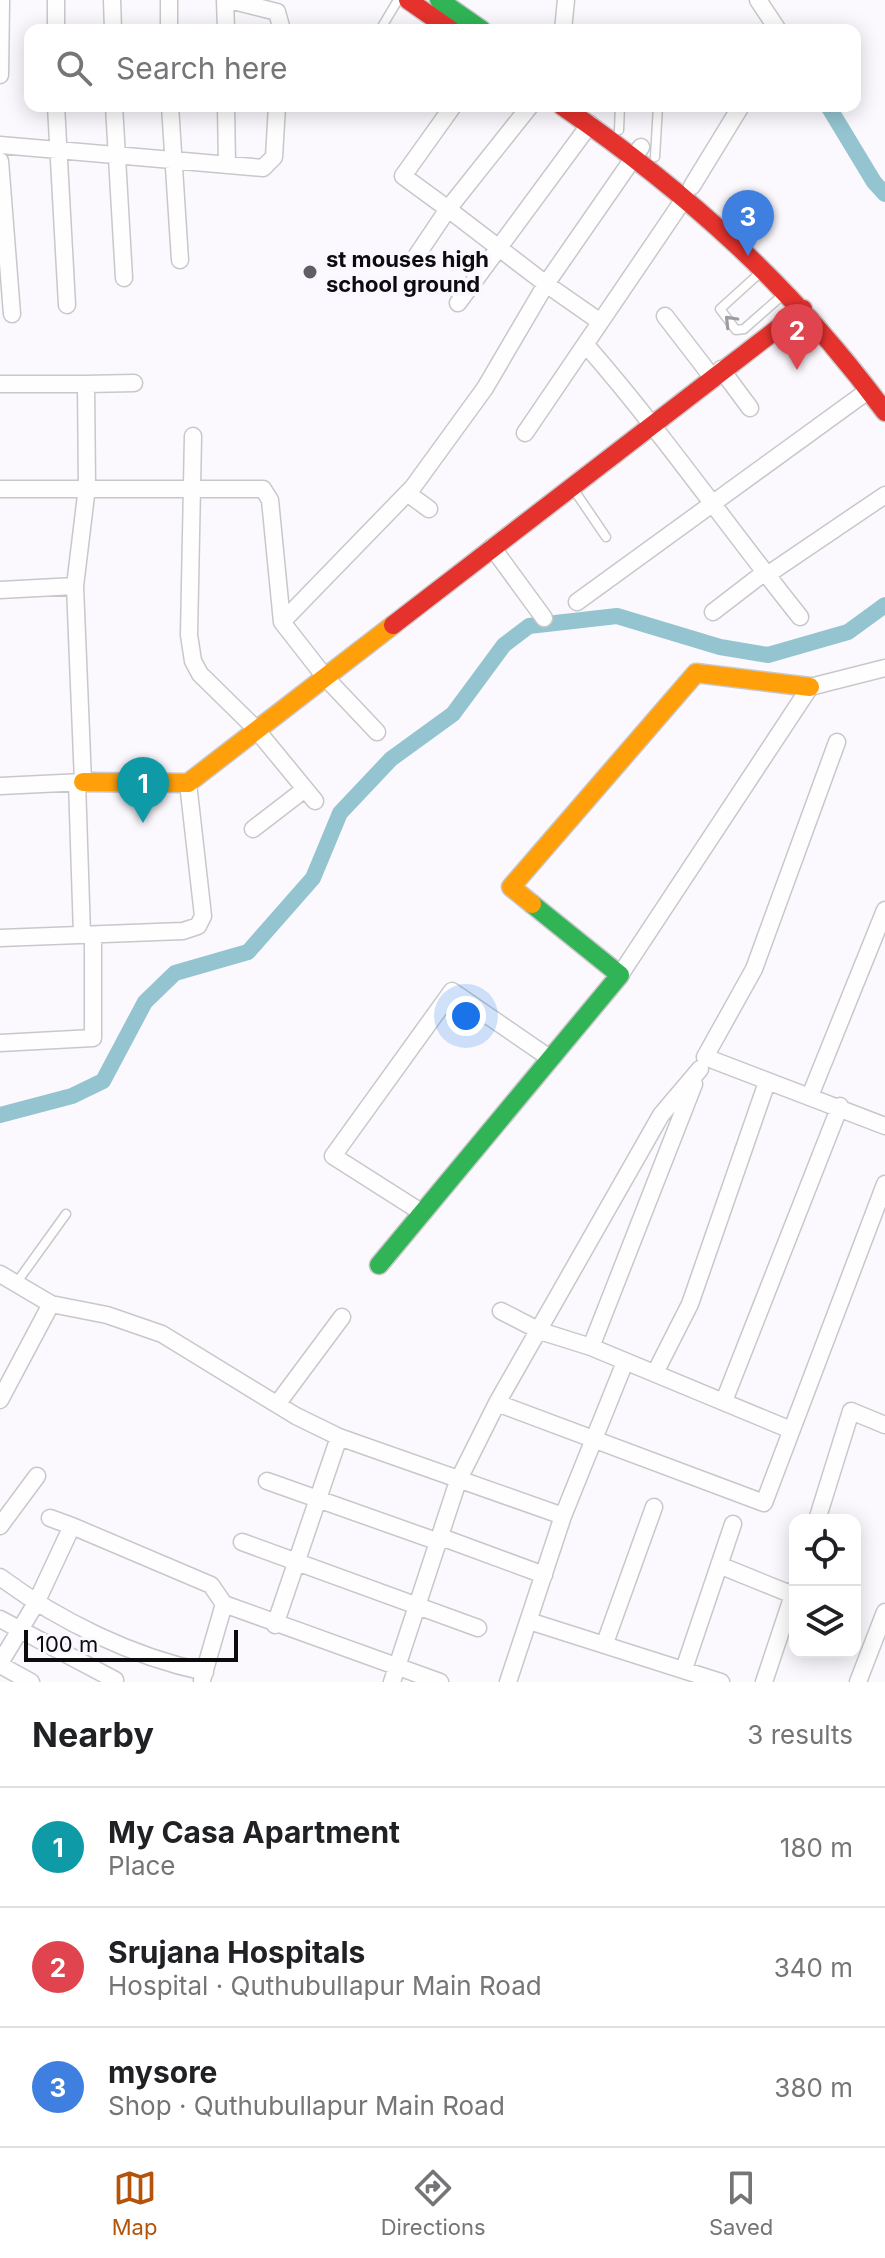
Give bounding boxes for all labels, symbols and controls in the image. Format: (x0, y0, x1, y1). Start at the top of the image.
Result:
search box (24, 24, 861, 112)
icon: search (52, 46, 96, 90)
text: Search here (116, 50, 288, 86)
pin: 3 (722, 190, 774, 256)
place label: st mouses high school ground (326, 246, 489, 297)
marker: st mouses high school ground (301, 263, 319, 281)
pin: 2 (771, 304, 823, 370)
one-way arrow (725, 316, 740, 330)
pin: 1 (117, 757, 169, 823)
your location (446, 996, 486, 1036)
map controls (789, 1514, 861, 1658)
button: locate (789, 1514, 861, 1586)
button: layers (789, 1586, 861, 1658)
scale bar (24, 1626, 238, 1662)
text: 100 m (36, 1631, 98, 1657)
text: Nearby (32, 1714, 154, 1755)
text: 3 results (747, 1719, 853, 1750)
text: My Casa Apartment (108, 1814, 400, 1850)
text: 1 (52, 1832, 64, 1863)
text: 180 m (780, 1832, 853, 1863)
text: Place (108, 1850, 176, 1881)
text: Srujana Hospitals (108, 1934, 365, 1970)
text: 2 (50, 1952, 66, 1983)
text: 340 m (774, 1952, 853, 1983)
text: Hospital · Quthubullapur Main Road (108, 1970, 542, 2001)
text: mysore (108, 2054, 217, 2090)
text: 3 (50, 2072, 66, 2103)
text: 380 m (774, 2072, 853, 2103)
text: Shop · Quthubullapur Main Road (108, 2090, 505, 2121)
tab: Map (112, 2166, 157, 2240)
tab: Directions (381, 2166, 486, 2240)
tab: Saved (709, 2166, 773, 2240)

